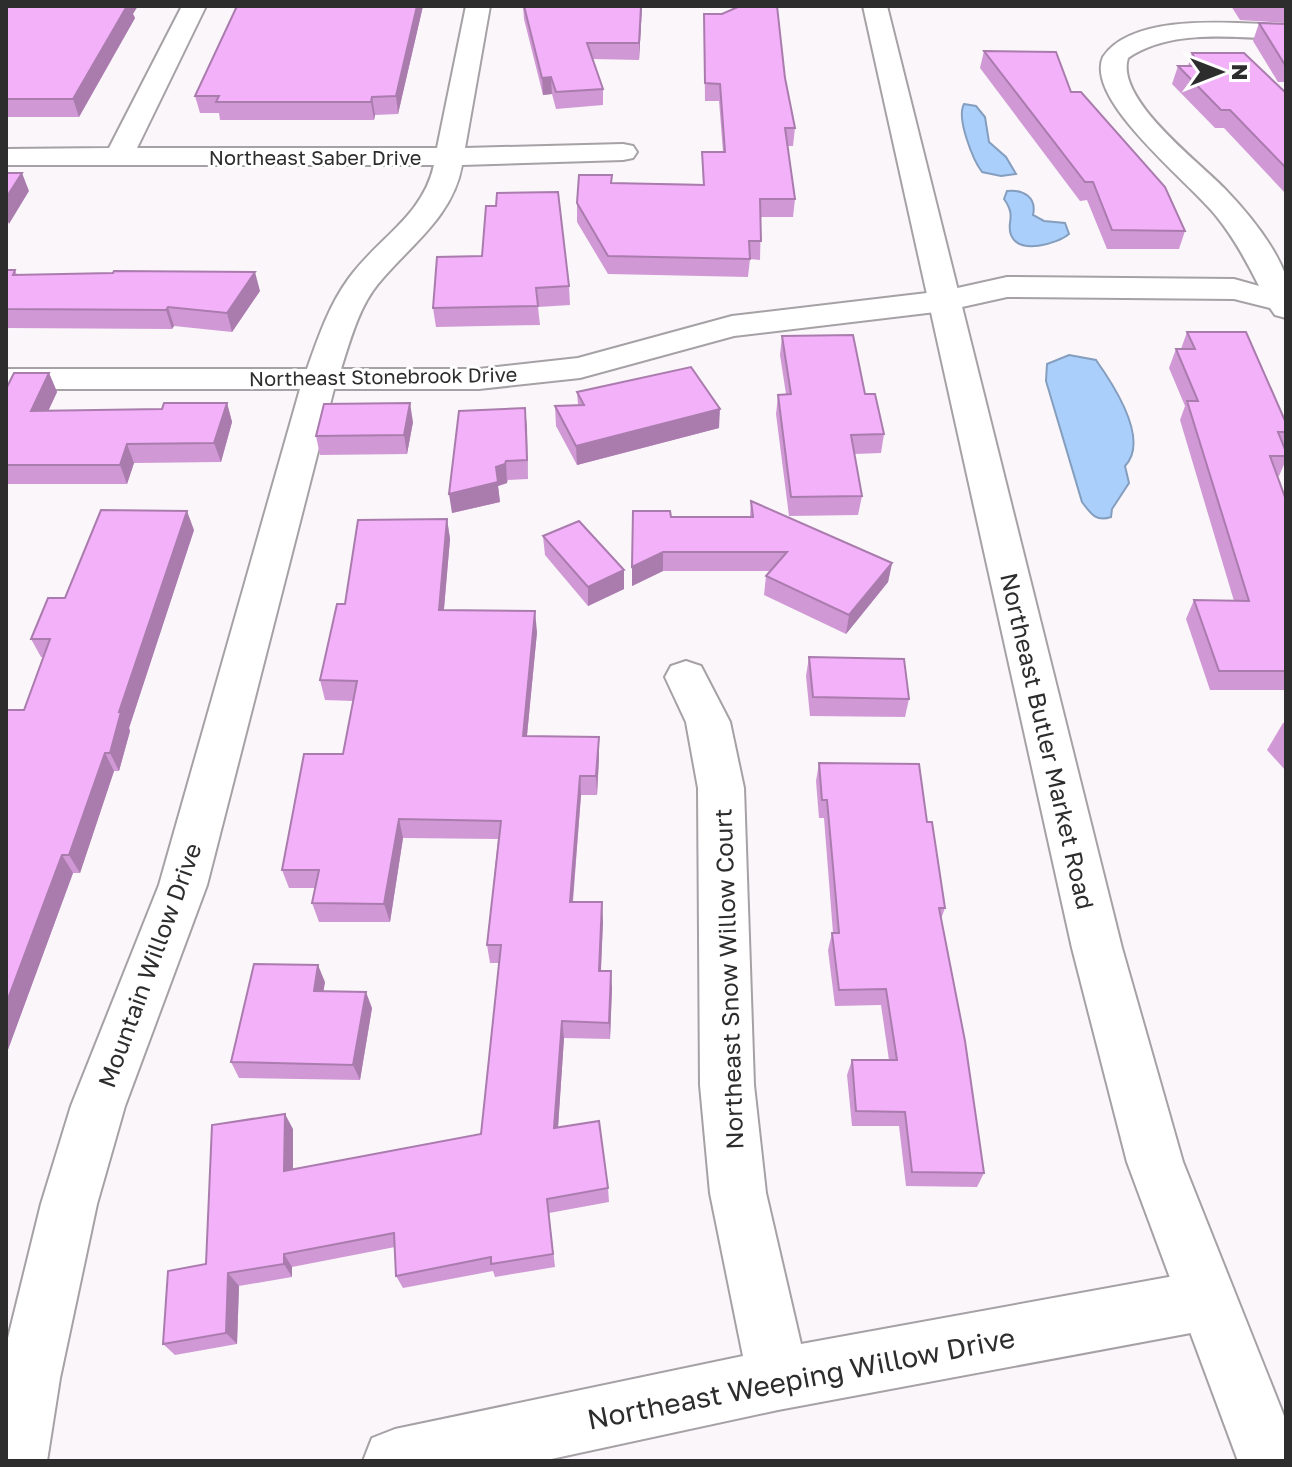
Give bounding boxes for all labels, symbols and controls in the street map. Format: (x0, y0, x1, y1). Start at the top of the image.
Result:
north arrow (1180, 32, 1260, 112)
text: N (1227, 64, 1254, 80)
street label: Northeast Saber Drive (209, 145, 421, 169)
street label: Northeast Stonebrook Drive (249, 362, 517, 390)
street label: Northeast Butler Market Road (995, 570, 1101, 912)
street label: Northeast Snow Willow Court (708, 808, 748, 1150)
street label: Mountain Willow Drive (91, 839, 207, 1091)
street label: Northeast Weeping Willow Drive (584, 1320, 1018, 1436)

